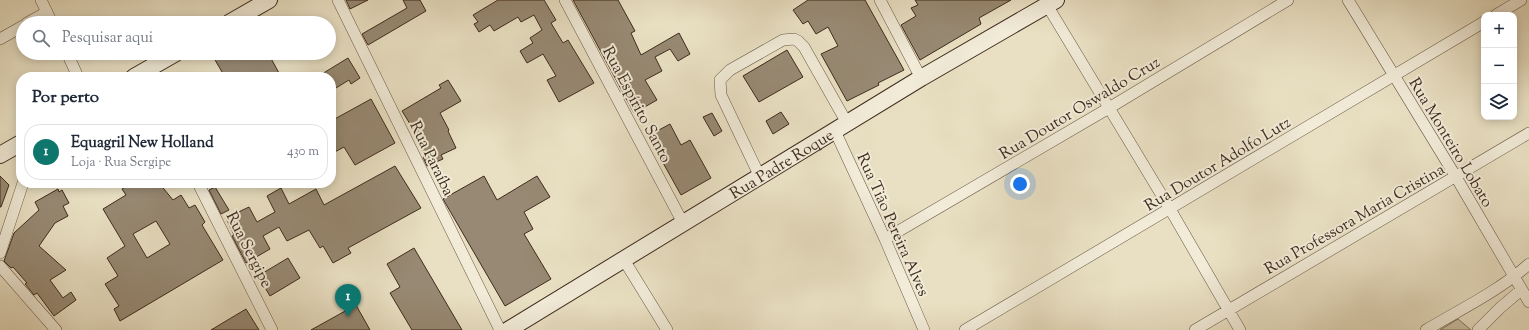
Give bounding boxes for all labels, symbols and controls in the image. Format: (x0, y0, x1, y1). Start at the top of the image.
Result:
map controls (1481, 12, 1517, 120)
button: + (1481, 12, 1517, 48)
search box (16, 16, 336, 60)
icon: search (30, 27, 52, 49)
text: Pesquisar aqui (62, 28, 153, 49)
street label: Rua Espírito Santo (595, 43, 676, 168)
button: − (1481, 48, 1517, 84)
street label: Rua Doutor Oswaldo Cruz (996, 52, 1165, 166)
street label: Rua Monteiro Lobato (1402, 74, 1498, 213)
button: layers (1481, 84, 1517, 120)
text: Por perto (32, 86, 99, 110)
street label: Rua Doutor Adolfo Lutz (1141, 112, 1296, 218)
street label: Rua Paraíba (403, 118, 459, 201)
street label: Rua Padre Roque (726, 125, 839, 206)
text: Equagril New Holland (71, 133, 214, 154)
text: 1 (44, 143, 48, 161)
text: 430 m (287, 143, 319, 161)
street label: Rua Tião Pereira Alves (850, 150, 934, 300)
text: Loja · Rua Sergipe (71, 154, 171, 172)
street label: Rua Professora Maria Cristina (1261, 159, 1450, 281)
your location (1010, 174, 1030, 194)
street label: Rua Sergipe (219, 208, 277, 292)
pin: 1 (335, 284, 361, 317)

